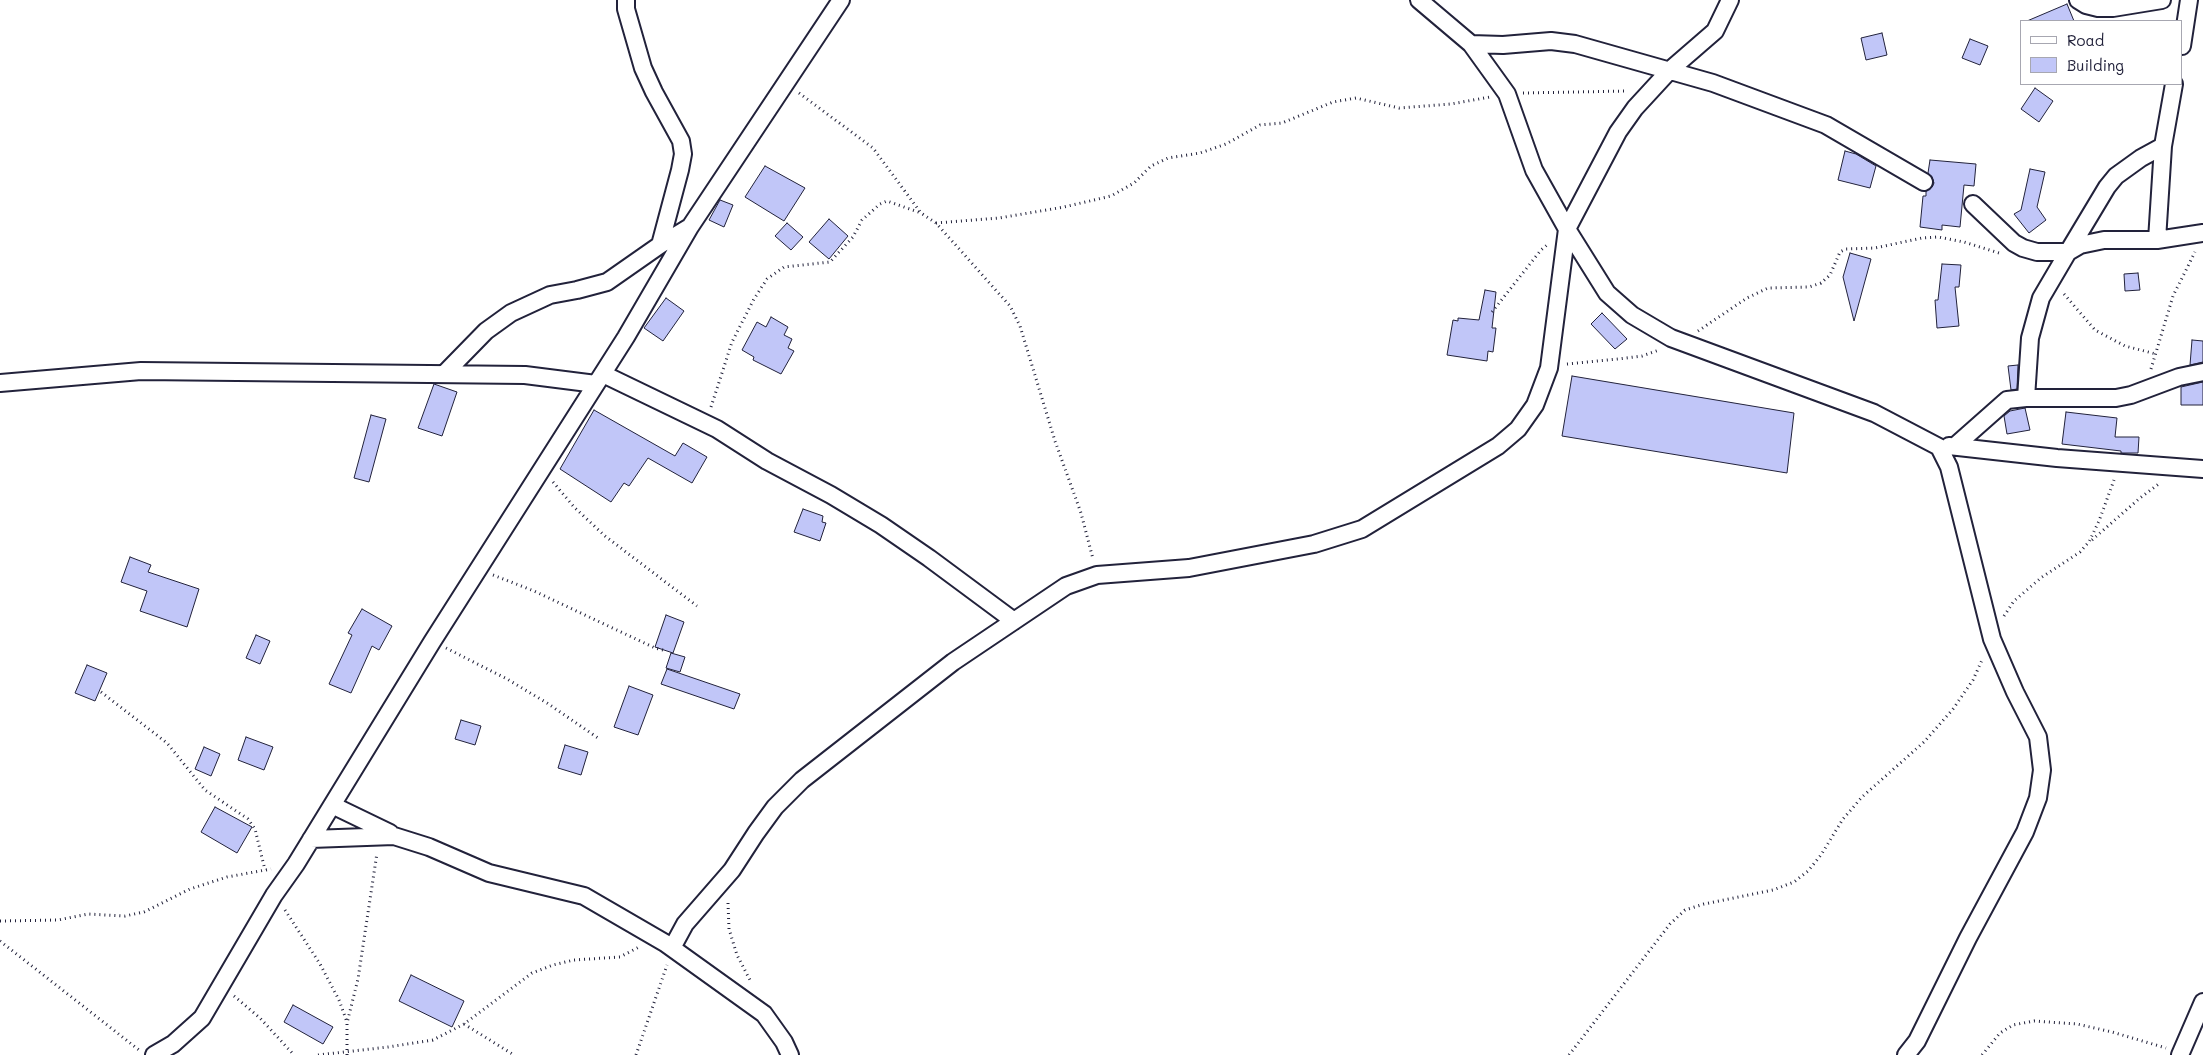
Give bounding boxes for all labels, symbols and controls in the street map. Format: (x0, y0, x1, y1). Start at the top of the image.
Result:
legend (2020, 20, 2183, 85)
text: Road (2067, 30, 2104, 50)
text: Building (2067, 55, 2124, 75)

